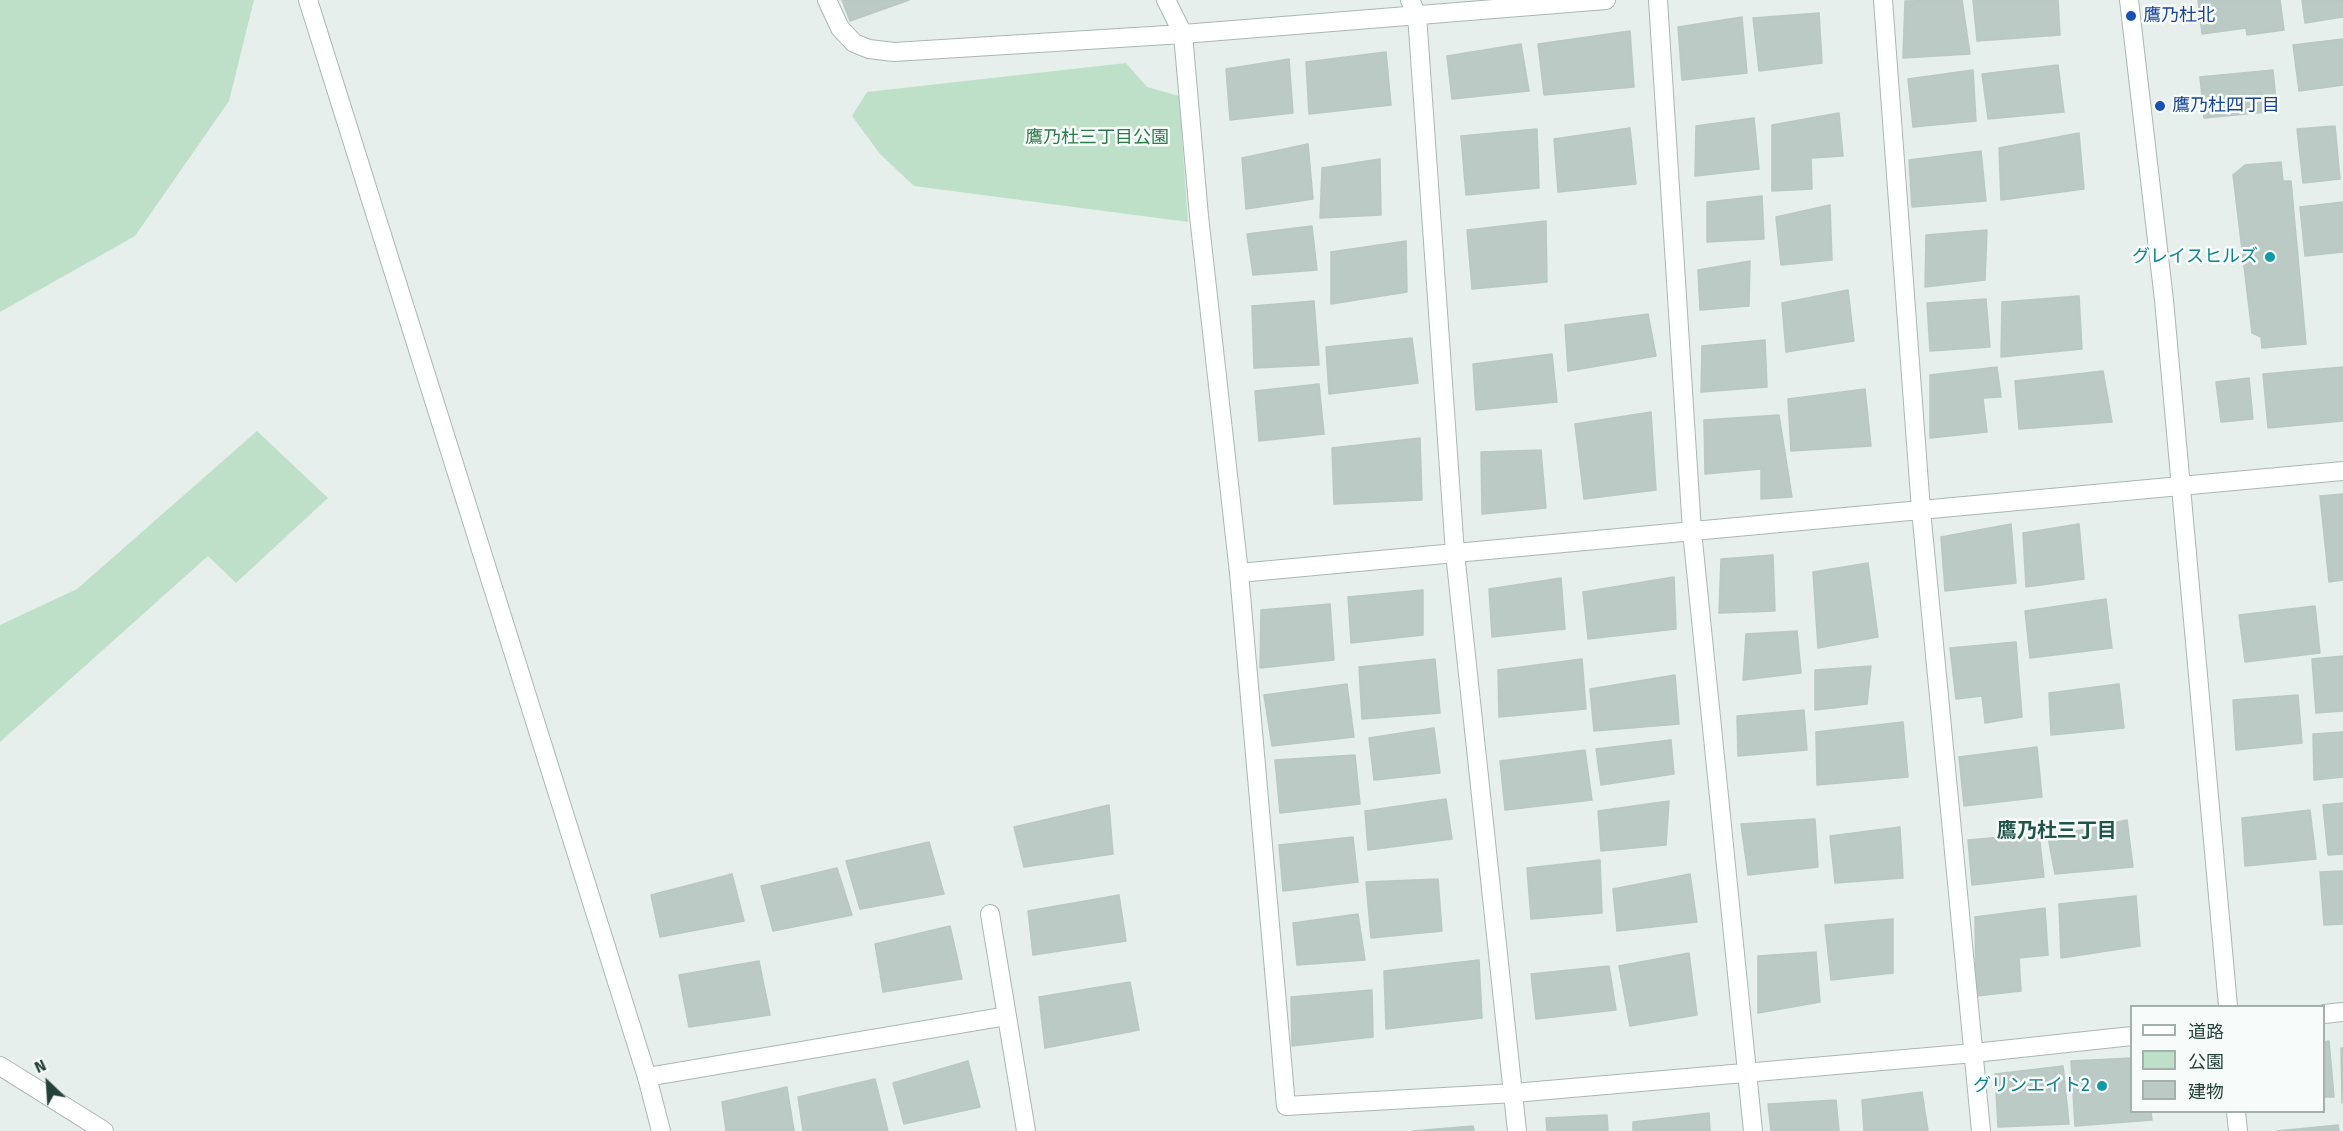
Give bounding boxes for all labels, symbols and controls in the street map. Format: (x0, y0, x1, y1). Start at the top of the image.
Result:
place label: 鷹乃杜北 (2143, 5, 2215, 27)
marker: 鷹乃杜北 (2124, 9, 2138, 23)
place label: 鷹乃杜四丁目 (2172, 95, 2280, 117)
marker: 鷹乃杜四丁目 (2153, 99, 2167, 113)
park label: 鷹乃杜三丁目公園 (1025, 127, 1169, 149)
place label: グレイスヒルズ (2132, 246, 2258, 268)
marker: グレイスヒルズ (2263, 250, 2277, 264)
district label: 鷹乃杜三丁目 (1997, 819, 2117, 843)
legend (2130, 1005, 2325, 1113)
text: 道路 (2188, 1021, 2224, 1043)
text: 公園 (2188, 1051, 2224, 1073)
north arrow (18, 1053, 78, 1113)
text: N (31, 1055, 49, 1077)
place label: グリンエイト2 (1973, 1075, 2090, 1097)
marker: グリンエイト2 (2095, 1079, 2109, 1093)
text: 建物 (2188, 1081, 2224, 1103)

